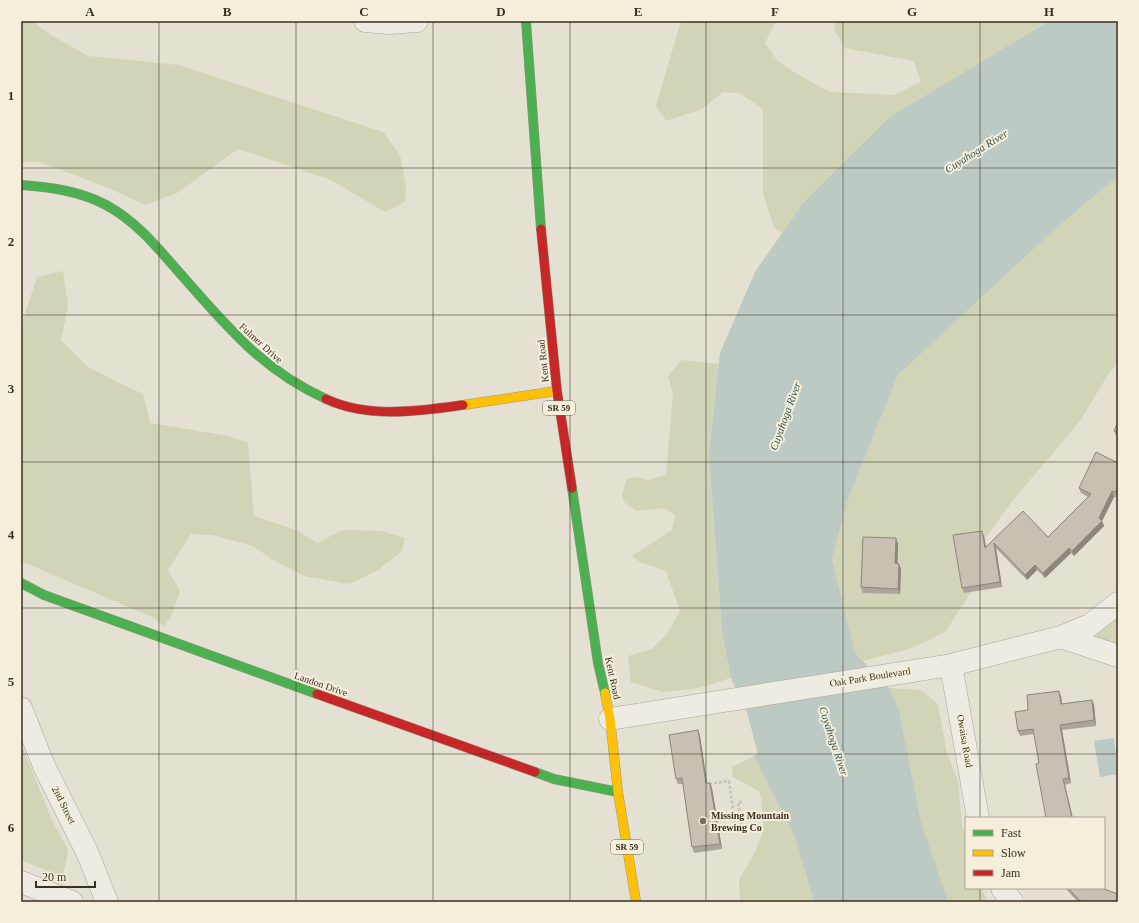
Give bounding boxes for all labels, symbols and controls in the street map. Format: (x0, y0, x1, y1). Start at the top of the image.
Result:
text: A (85, 4, 95, 19)
text: B (223, 4, 232, 19)
text: C (359, 4, 369, 19)
text: D (496, 4, 506, 19)
text: E (634, 4, 642, 19)
text: F (771, 4, 779, 19)
text: G (907, 4, 917, 19)
text: H (1044, 4, 1054, 19)
text: 1 (8, 88, 14, 103)
water label: Cuyahoga River (942, 127, 1010, 175)
text: 2 (8, 234, 14, 249)
street label: Fulmer Drive (237, 321, 285, 366)
street label: Kent Road (535, 339, 551, 383)
water label: Cuyahoga River (767, 380, 803, 452)
text: 3 (8, 381, 15, 396)
road number: SR 59 (543, 401, 575, 415)
text: 4 (8, 527, 15, 542)
street label: Kent Road (603, 656, 623, 700)
street label: Oak Park Boulevard (829, 665, 911, 689)
street label: Landon Drive (293, 670, 350, 698)
text: 5 (8, 674, 15, 689)
water label: Cuyahoga River (817, 705, 851, 778)
street label: Owaisa Road (955, 714, 975, 768)
street label: 2nd Street (50, 784, 78, 826)
place label: Missing Mountain Brewing Co (711, 810, 790, 833)
marker: Missing Mountain Brewing Co (698, 816, 708, 826)
legend (965, 817, 1105, 889)
text: 6 (8, 820, 15, 835)
text: Fast (1001, 826, 1022, 840)
road number: SR 59 (611, 840, 643, 854)
text: Slow (1001, 846, 1026, 860)
scale bar (36, 863, 95, 889)
text: Jam (1001, 866, 1021, 880)
text: 20 m (42, 870, 67, 884)

